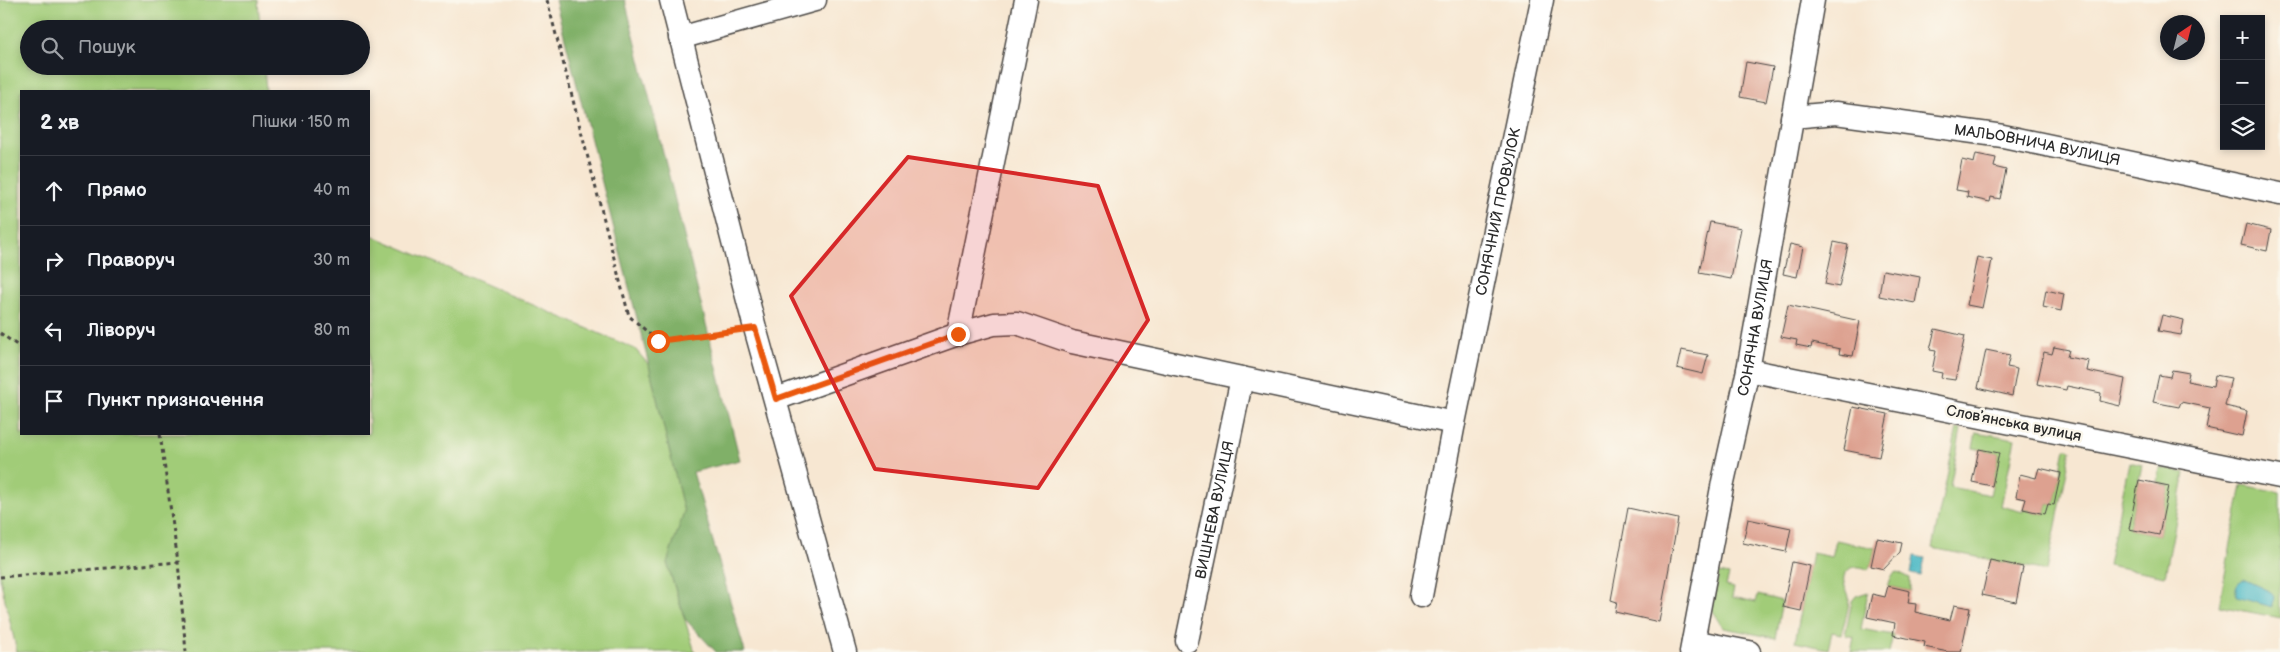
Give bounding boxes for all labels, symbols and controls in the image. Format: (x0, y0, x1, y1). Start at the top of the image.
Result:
north arrow (2160, 15, 2205, 60)
map controls (2220, 15, 2265, 150)
button: + (2220, 15, 2265, 60)
search box (20, 20, 370, 75)
icon: search (38, 34, 66, 62)
text: Пошук (78, 36, 136, 59)
button: − (2220, 60, 2265, 105)
button: layers (2220, 105, 2265, 150)
text: 2 хв (40, 110, 79, 135)
text: Пішки · 150 m (252, 113, 350, 132)
street label: МАЛЬОВНИЧА ВУЛИЦЯ (1953, 120, 2122, 170)
street label: СОНЯЧНИЙ ПРОВУЛОК (1472, 126, 1525, 297)
icon: ahead (40, 177, 68, 205)
text: Прямо (87, 179, 147, 202)
text: 40 m (313, 181, 350, 200)
icon: right (40, 247, 68, 275)
text: Праворуч (87, 249, 175, 272)
text: 30 m (313, 251, 350, 270)
street label: СОНЯЧНА ВУЛИЦЯ (1734, 257, 1777, 398)
icon: left (40, 317, 68, 345)
text: Ліворуч (87, 319, 156, 342)
text: 80 m (314, 321, 350, 340)
route end (947, 323, 970, 346)
route start (647, 330, 670, 353)
icon: arrive (40, 387, 68, 415)
text: Пункт призначення (87, 389, 264, 412)
street label: Словʼянська вулиця (1945, 401, 2083, 446)
street label: ВИШНЕВА ВУЛИЦЯ (1191, 439, 1239, 581)

